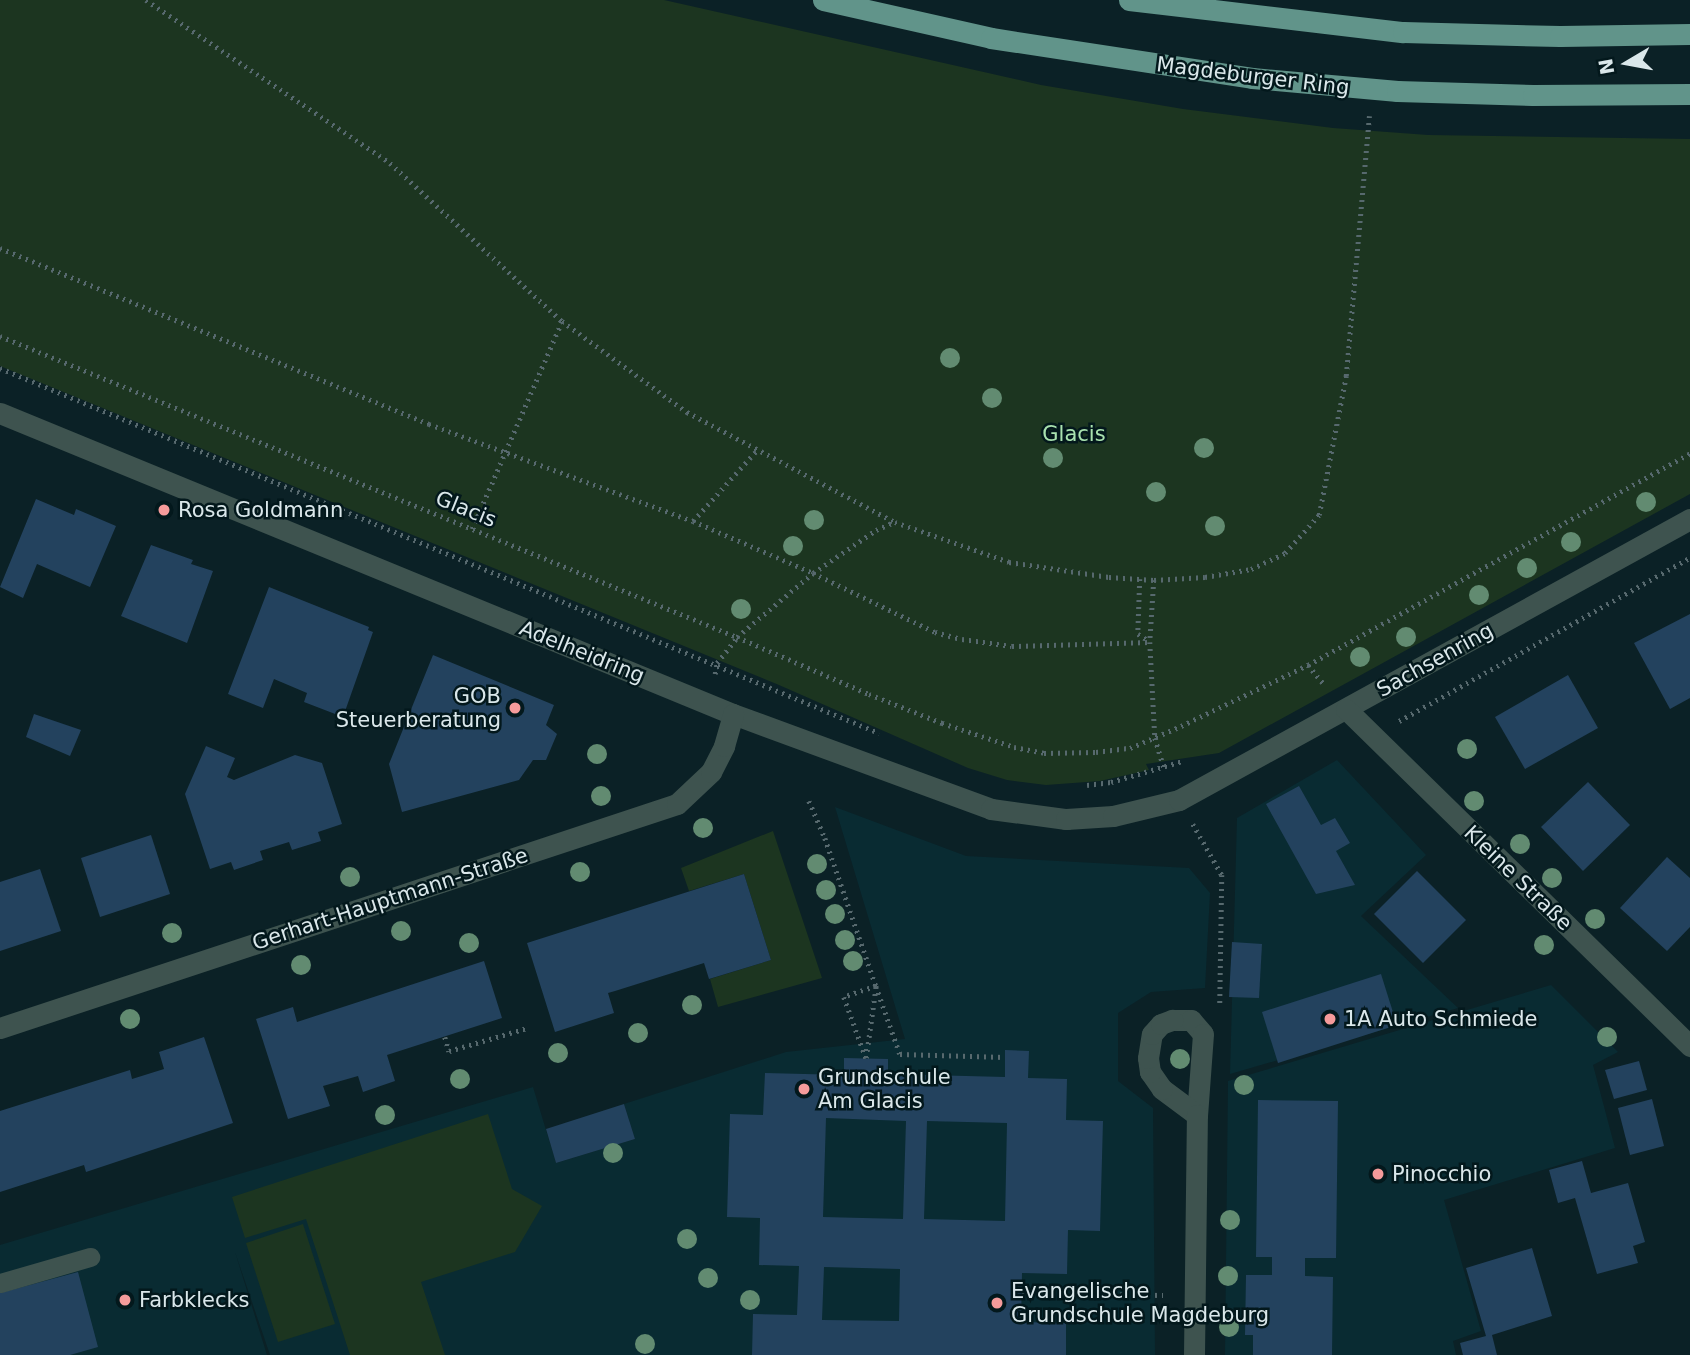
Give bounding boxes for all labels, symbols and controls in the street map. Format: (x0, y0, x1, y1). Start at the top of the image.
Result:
north arrow (1592, 28, 1662, 98)
street label: Magdeburger Ring (1155, 52, 1351, 100)
text: N (1594, 57, 1619, 76)
park label: Glacis (1042, 421, 1106, 447)
street label: Glacis (432, 485, 500, 533)
place label: Rosa Goldmann (178, 497, 343, 523)
marker: Rosa Goldmann (156, 502, 172, 518)
street label: Adelheidring (516, 615, 648, 689)
street label: Sachsenring (1372, 618, 1498, 702)
place label: GOB Steuerberatung (336, 683, 501, 733)
marker: GOB Steuerberatung (507, 700, 523, 716)
street label: Kleine Straße (1459, 820, 1577, 936)
street label: Gerhart-Hauptmann-Straße (249, 842, 531, 956)
place label: 1A Auto Schmiede (1344, 1006, 1537, 1032)
marker: 1A Auto Schmiede (1322, 1011, 1338, 1027)
place label: Grundschule Am Glacis (818, 1064, 951, 1114)
marker: Grundschule Am Glacis (796, 1081, 812, 1097)
place label: Pinocchio (1392, 1161, 1491, 1187)
marker: Pinocchio (1370, 1166, 1386, 1182)
place label: Evangelische Grundschule Magdeburg (1011, 1278, 1269, 1328)
place label: Farbklecks (139, 1287, 250, 1313)
marker: Farbklecks (117, 1292, 133, 1308)
marker: Evangelische Grundschule Magdeburg (989, 1295, 1005, 1311)

